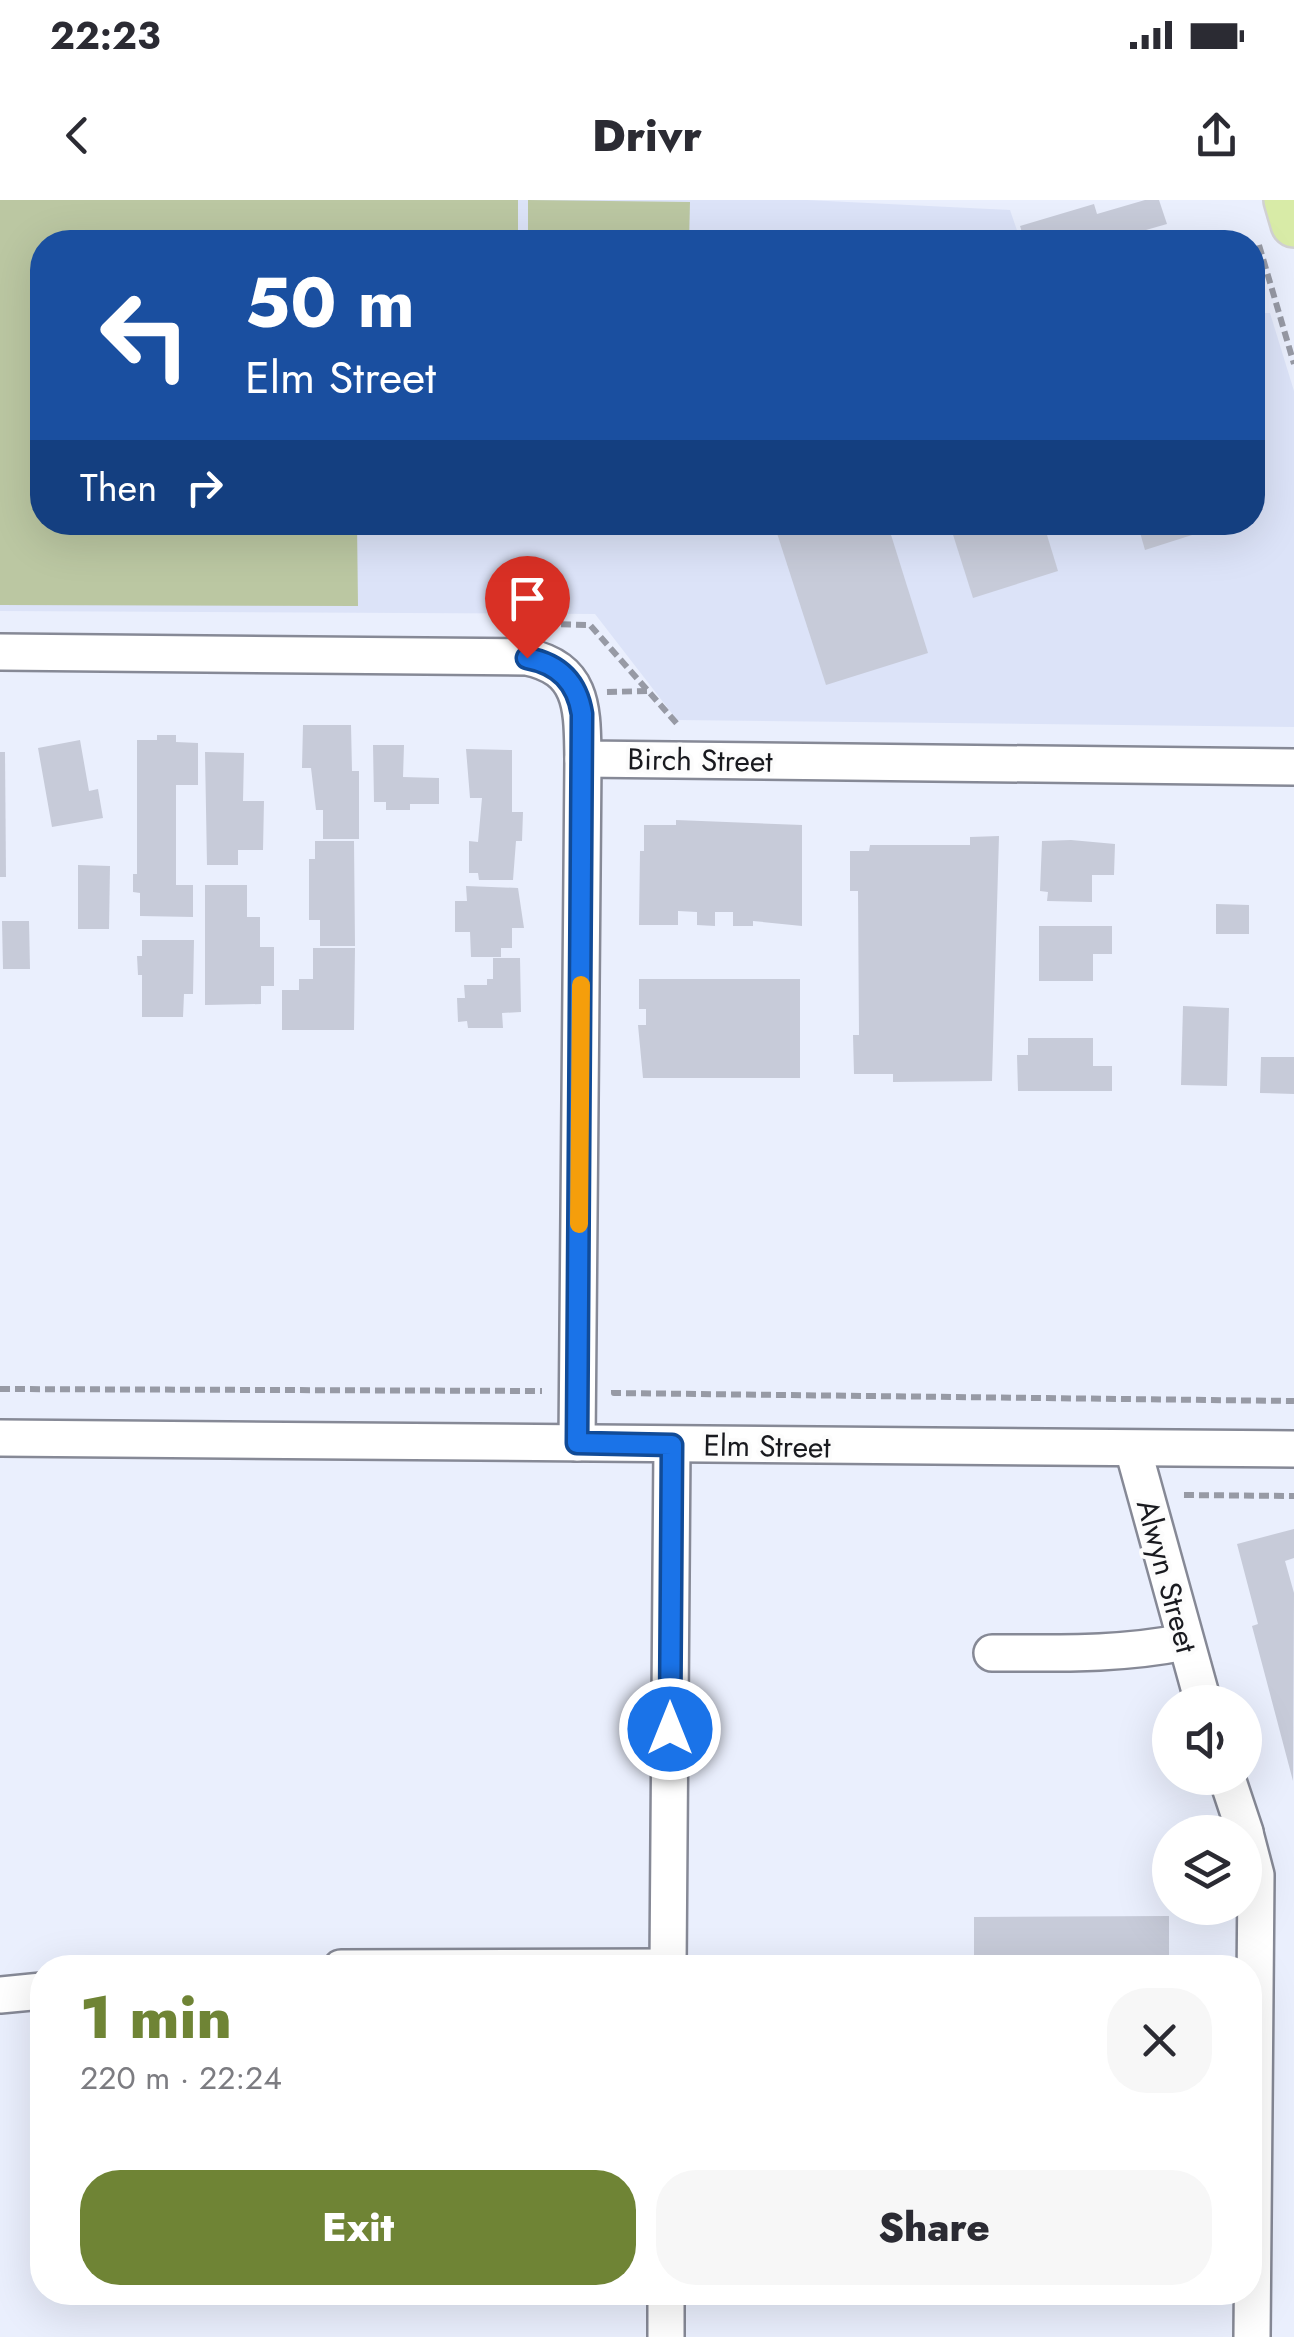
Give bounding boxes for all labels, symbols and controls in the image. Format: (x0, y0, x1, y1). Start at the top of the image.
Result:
text: 22:23 (50, 8, 161, 63)
text: Drivr (592, 103, 702, 168)
icon: back (50, 108, 105, 163)
icon: share (1189, 108, 1244, 163)
text: 50 m (245, 252, 415, 353)
icon: left (80, 270, 210, 400)
text: Elm Street (245, 345, 436, 410)
text: Then (80, 460, 157, 515)
icon: right (177, 460, 232, 515)
pin (485, 556, 570, 659)
icon: arrive (500, 571, 555, 626)
street label: Birch Street (627, 737, 774, 783)
street label: Elm Street (703, 1423, 832, 1469)
street label: Alwyn Street (1126, 1494, 1208, 1658)
position arrow (618, 1677, 722, 1781)
map controls (1152, 1685, 1262, 1925)
button: sound (1152, 1685, 1262, 1795)
button: layers (1152, 1815, 1262, 1925)
text: 1 min (80, 1974, 232, 2061)
button: close (1107, 1988, 1212, 2093)
text: 220 m · 22:24 (80, 2055, 282, 2101)
button: Exit (80, 2170, 636, 2285)
button: Share (656, 2170, 1212, 2285)

